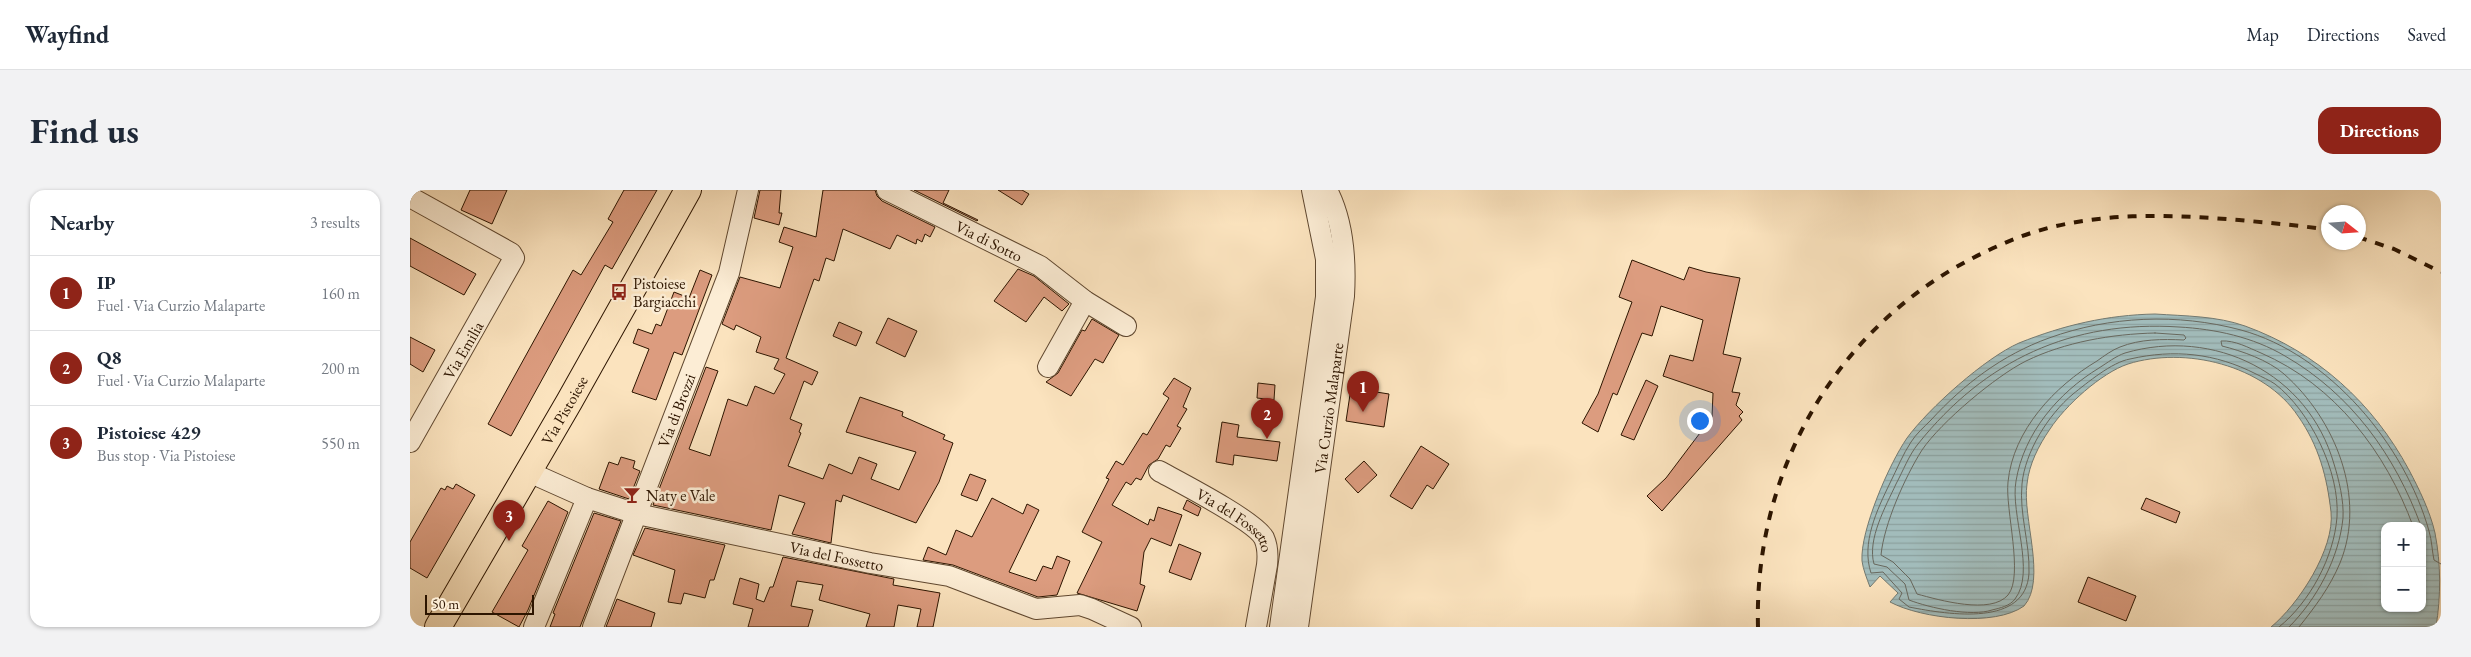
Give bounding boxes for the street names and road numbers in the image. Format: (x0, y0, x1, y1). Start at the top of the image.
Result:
street label: Via di Sotto (952, 216, 1026, 267)
street label: Via Emilia (438, 317, 489, 383)
street label: Via Curzio Malaparte (1309, 341, 1348, 475)
street label: Via di Brozzi (653, 371, 700, 451)
street label: Via Pistoiese (536, 372, 593, 449)
street label: Via del Fossetto (1192, 483, 1277, 554)
street label: Via del Fossetto (788, 536, 885, 576)

